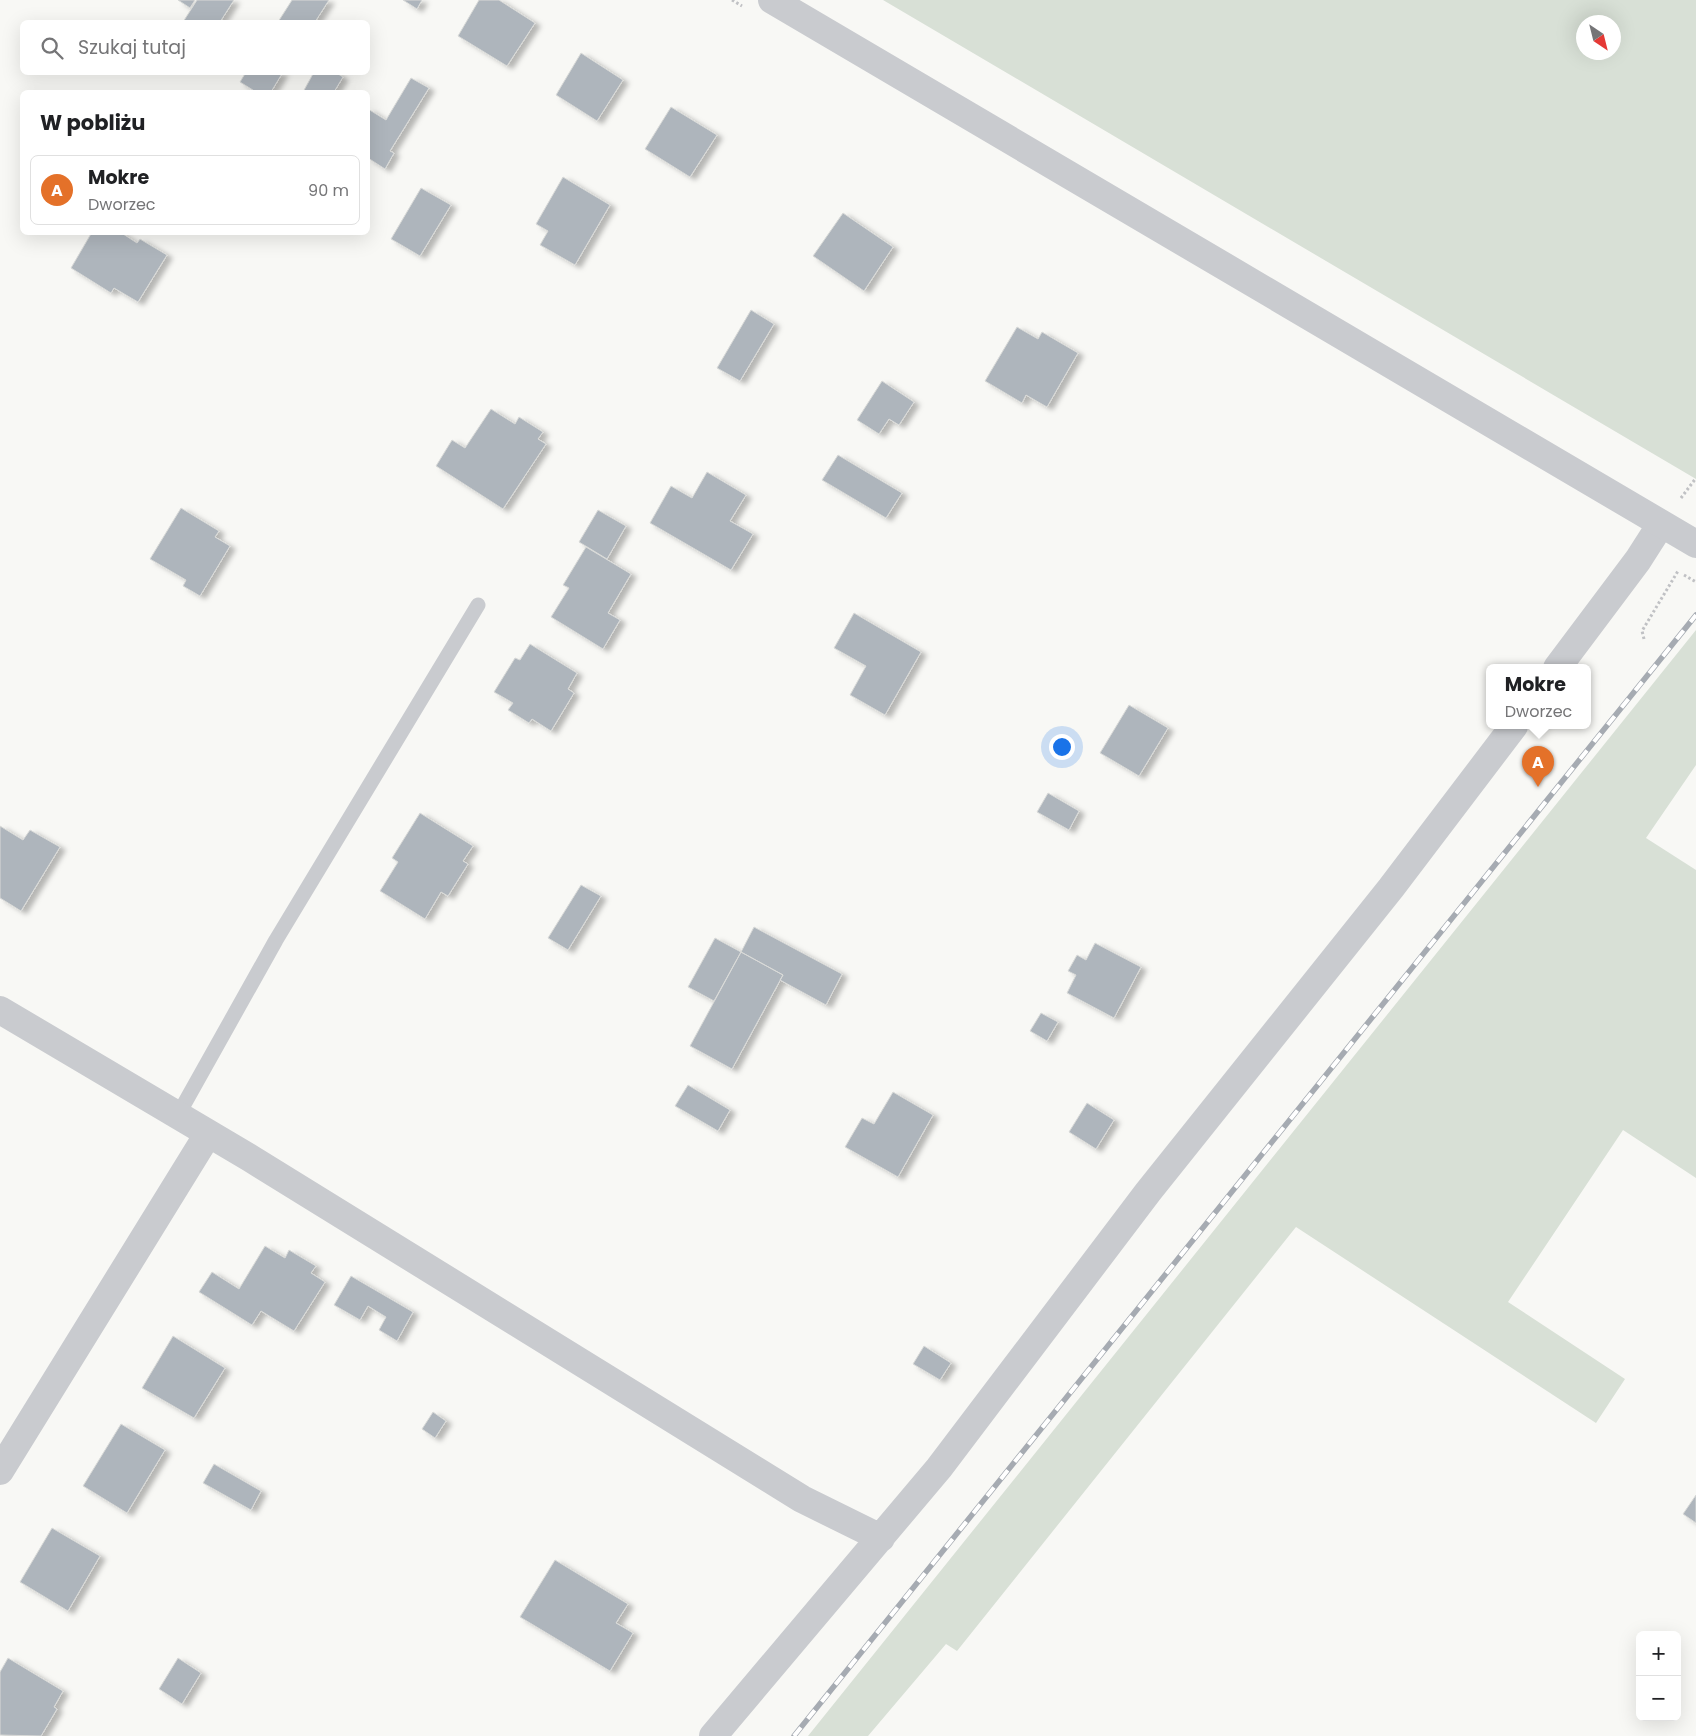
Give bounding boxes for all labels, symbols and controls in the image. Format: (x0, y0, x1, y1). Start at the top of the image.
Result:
north arrow (1576, 15, 1621, 60)
search box (20, 20, 370, 75)
icon: search (38, 34, 66, 62)
text: Szukaj tutaj (78, 34, 186, 61)
text: W pobliżu (40, 108, 145, 137)
text: Mokre (88, 164, 149, 191)
text: A (51, 179, 63, 202)
text: 90 m (308, 179, 349, 202)
text: Dworzec (88, 193, 156, 216)
popup (1486, 664, 1591, 729)
text: Mokre (1505, 671, 1566, 698)
text: Dworzec (1505, 700, 1572, 723)
your location (1049, 734, 1075, 760)
pin: A (1522, 746, 1554, 787)
map controls (1636, 1631, 1681, 1721)
button: + (1636, 1631, 1681, 1676)
button: − (1636, 1676, 1681, 1721)

